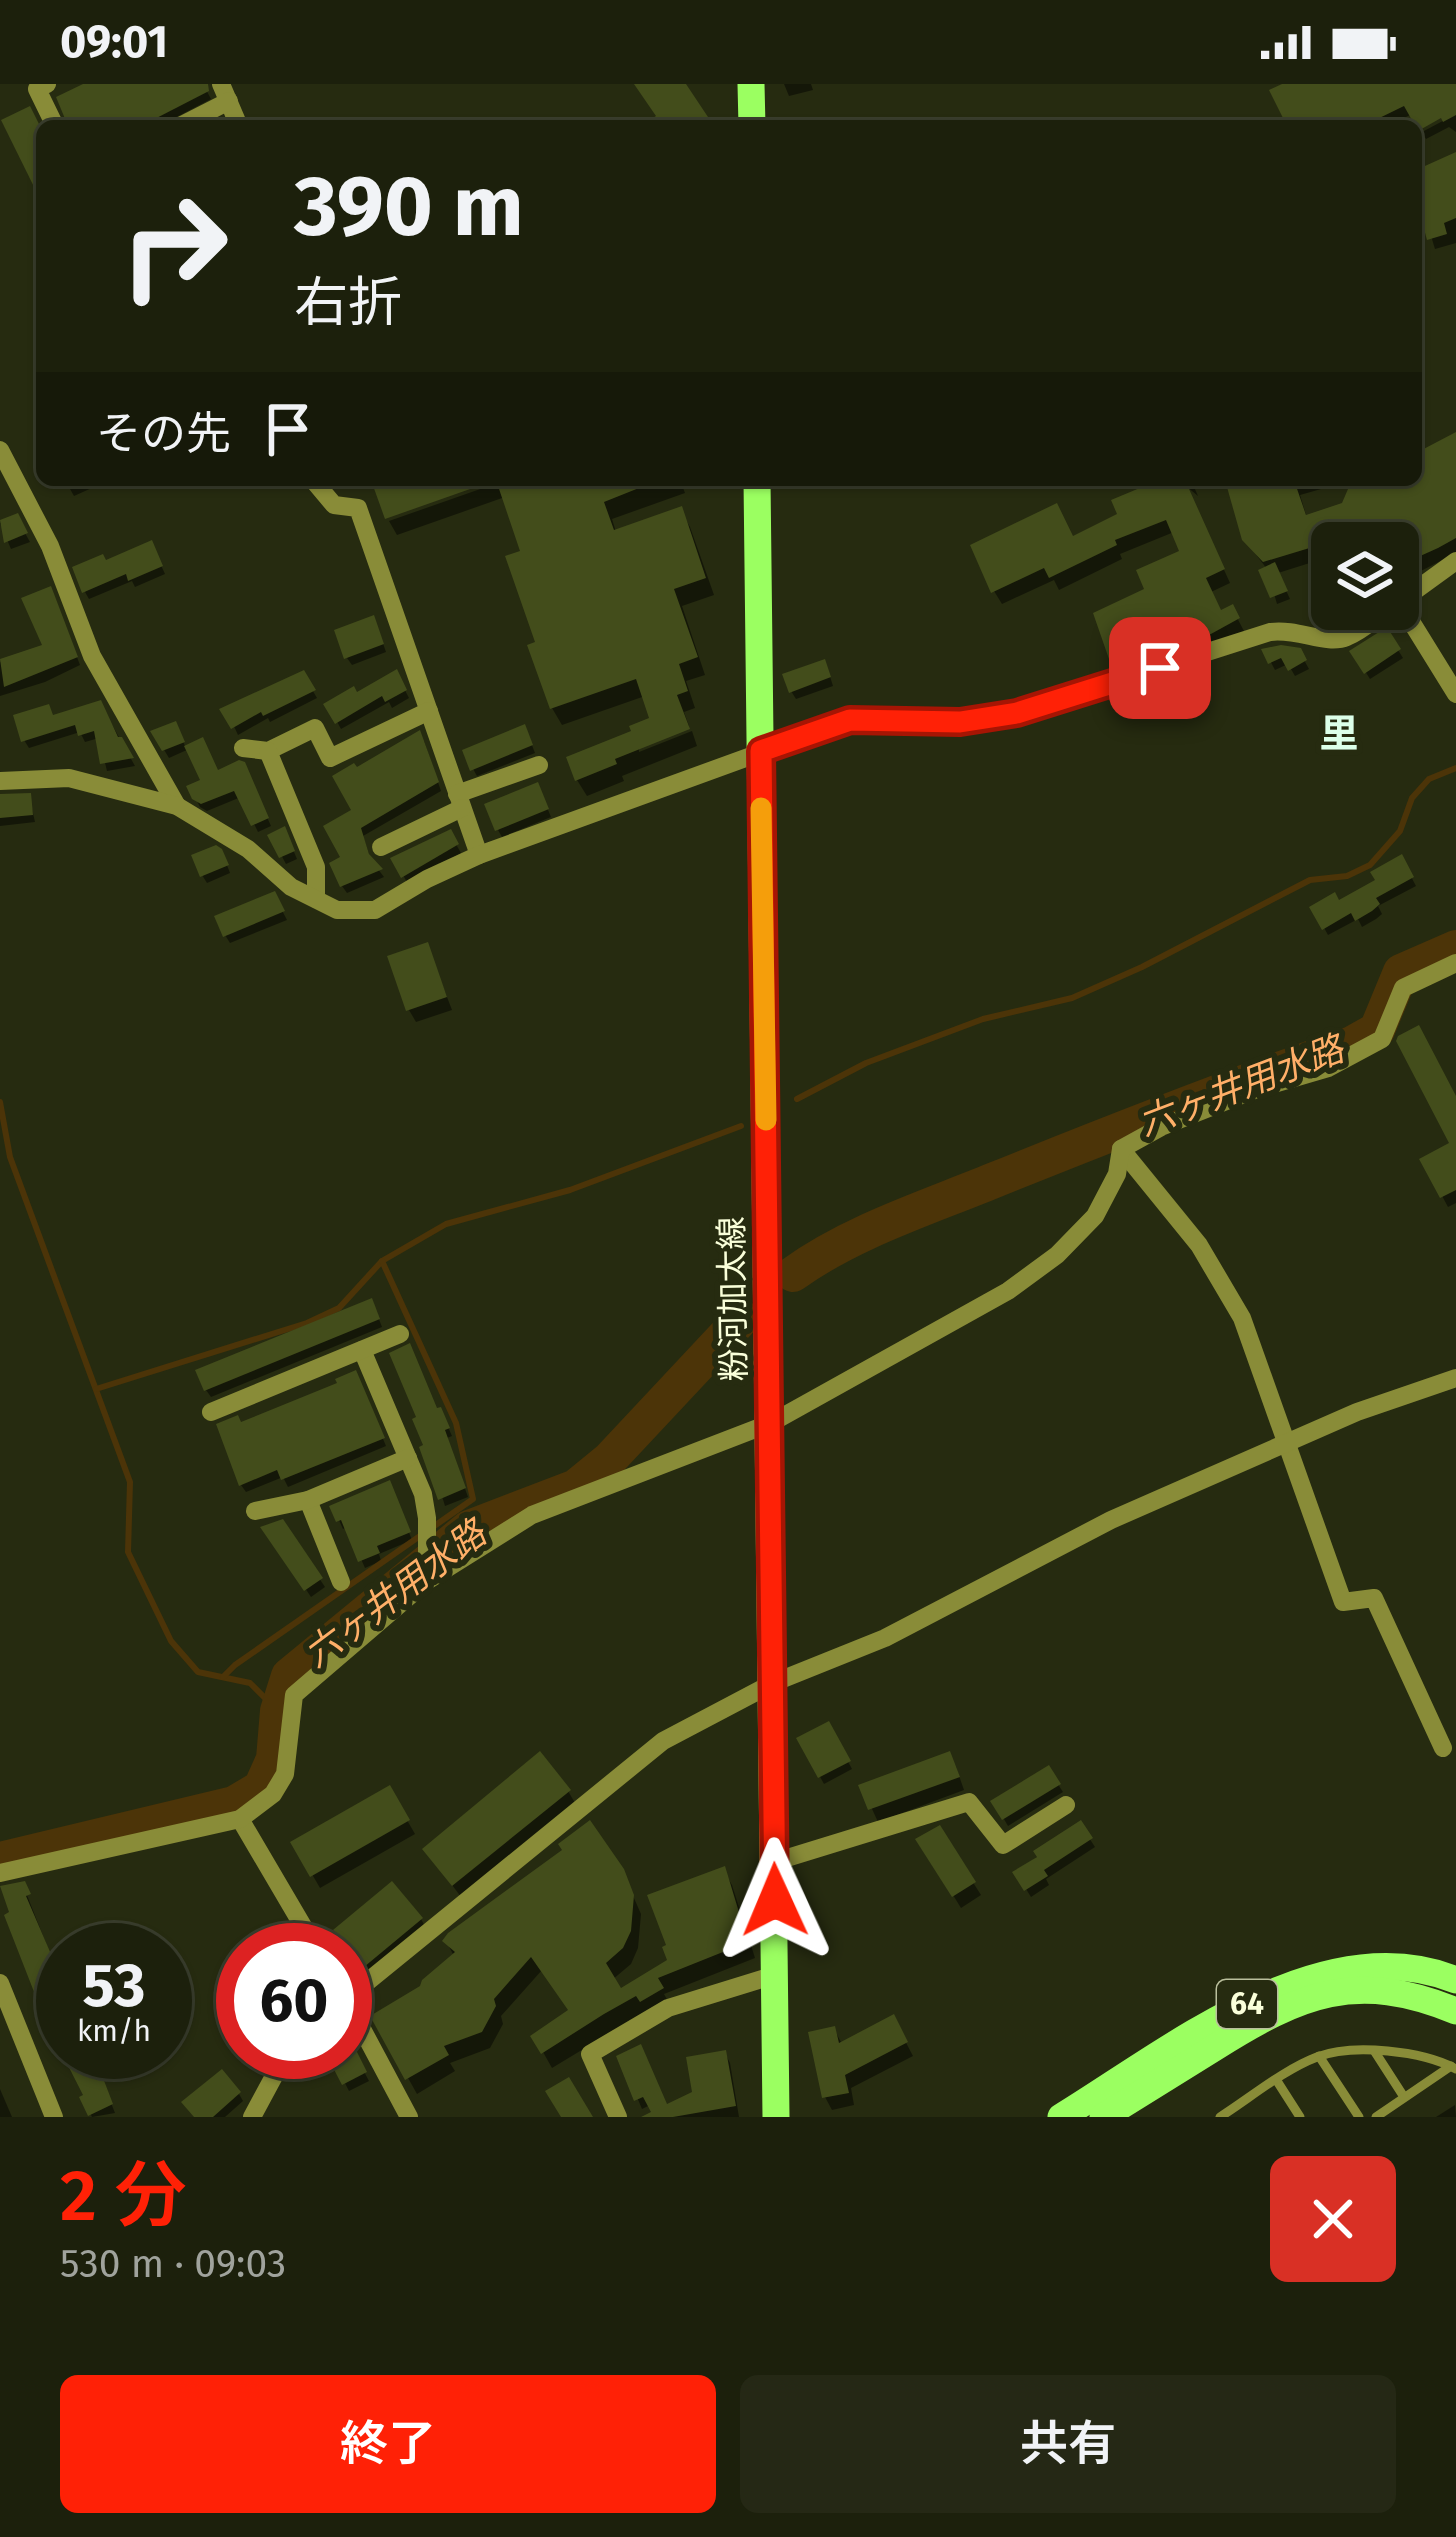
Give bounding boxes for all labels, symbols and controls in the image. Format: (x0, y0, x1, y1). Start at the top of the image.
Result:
text: 09:01 (60, 15, 168, 69)
text: 390 m (294, 156, 524, 257)
icon: right (96, 168, 252, 324)
text: 右折 (294, 271, 402, 335)
icon: arrive (255, 396, 321, 462)
text: その先 (96, 407, 231, 461)
map controls (1311, 522, 1419, 630)
button: layers (1311, 522, 1419, 630)
pin (1109, 617, 1211, 719)
icon: arrive (1127, 635, 1193, 701)
district label: 里 (1319, 711, 1359, 757)
water label: 六ヶ井用水路 (1132, 1026, 1353, 1145)
street label: 粉河加太線 (712, 1216, 754, 1382)
water label: 六ヶ井用水路 (296, 1510, 497, 1677)
position arrow (712, 1837, 838, 1963)
speed limit sign: 60 (216, 1923, 372, 2079)
text: 53 (83, 1950, 145, 2022)
road number: 64 (1217, 1980, 1277, 2028)
text: km/h (77, 2013, 151, 2049)
text: 2 分 (60, 2153, 186, 2239)
button: close (1270, 2156, 1396, 2282)
text: 530 m · 09:03 (60, 2241, 286, 2287)
button: 終了 (60, 2375, 716, 2513)
button: 共有 (740, 2375, 1396, 2513)

